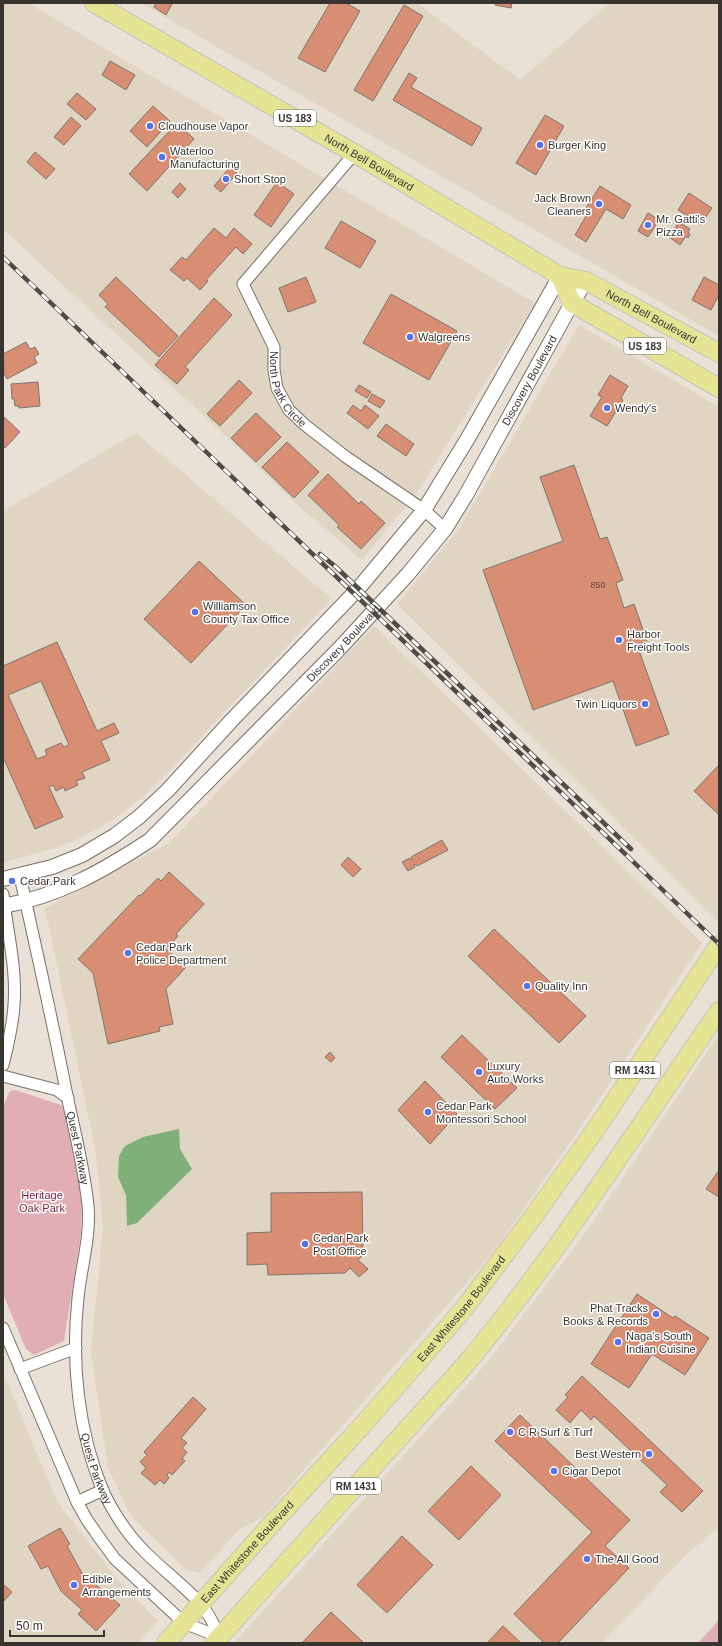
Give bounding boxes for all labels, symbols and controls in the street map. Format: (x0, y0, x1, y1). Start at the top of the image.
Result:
road number: US 183 (274, 110, 316, 126)
place label: Cloudhouse Vapor (158, 120, 249, 132)
marker: Cloudhouse Vapor (145, 121, 155, 131)
street label: North Bell Boulevard (323, 132, 416, 193)
place label: Burger King (548, 139, 606, 151)
marker: Burger King (535, 140, 545, 150)
place label: Waterloo Manufacturing (170, 145, 240, 170)
marker: Waterloo Manufacturing (157, 152, 167, 162)
place label: Short Stop (234, 173, 286, 185)
marker: Short Stop (221, 174, 231, 184)
place label: Jack Brown Cleaners (534, 192, 591, 217)
marker: Jack Brown Cleaners (594, 199, 604, 209)
place label: Mr. Gatti's Pizza (656, 213, 706, 238)
marker: Mr. Gatti's Pizza (643, 220, 653, 230)
street label: North Bell Boulevard (604, 287, 699, 346)
place label: Walgreens (418, 331, 471, 343)
marker: Walgreens (405, 332, 415, 342)
street label: Discovery Boulevard (500, 333, 559, 428)
road number: US 183 (624, 338, 666, 354)
street label: North Park Circle (268, 351, 309, 429)
place label: Wendy's (615, 402, 657, 414)
marker: Wendy's (602, 403, 612, 413)
house number: 850 (590, 580, 606, 590)
place label: Williamson County Tax Office (203, 600, 289, 625)
street label: Discovery Boulevard (304, 603, 382, 684)
marker: Williamson County Tax Office (190, 607, 200, 617)
place label: Harbor Freight Tools (627, 628, 690, 653)
marker: Harbor Freight Tools (614, 635, 624, 645)
place label: Twin Liquors (575, 698, 637, 710)
marker: Twin Liquors (640, 699, 650, 709)
place label: Cedar Park (20, 875, 76, 887)
marker: Cedar Park (7, 876, 17, 886)
place label: Cedar Park Police Department (136, 941, 227, 966)
marker: Cedar Park Police Department (123, 948, 133, 958)
place label: Quality Inn (535, 980, 588, 992)
marker: Quality Inn (522, 981, 532, 991)
place label: Luxury Auto Works (487, 1060, 544, 1085)
road number: RM 1431 (610, 1062, 660, 1078)
marker: Luxury Auto Works (474, 1067, 484, 1077)
place label: Cedar Park Montessori School (436, 1100, 527, 1125)
marker: Cedar Park Montessori School (423, 1107, 433, 1117)
street label: Quest Parkway (65, 1110, 91, 1186)
park label: Heritage Oak Park (19, 1189, 65, 1214)
place label: Cedar Park Post Office (313, 1232, 369, 1257)
marker: Cedar Park Post Office (300, 1239, 310, 1249)
street label: East Whitestone Boulevard (415, 1253, 508, 1364)
place label: Phat Tracks Books & Records (563, 1302, 648, 1327)
marker: Phat Tracks Books & Records (651, 1309, 661, 1319)
place label: Naga's South Indian Cuisine (626, 1330, 696, 1355)
marker: Naga's South Indian Cuisine (613, 1337, 623, 1347)
place label: C R Surf & Turf (518, 1426, 594, 1438)
marker: C R Surf & Turf (505, 1427, 515, 1437)
street label: Quest Parkway (79, 1432, 115, 1507)
place label: Best Western (575, 1448, 641, 1460)
marker: Best Western (644, 1449, 654, 1459)
place label: Cigar Depot (562, 1465, 621, 1477)
marker: Cigar Depot (549, 1466, 559, 1476)
road number: RM 1431 (331, 1478, 381, 1494)
street label: East Whitestone Boulevard (198, 1498, 296, 1605)
place label: The All Good (595, 1553, 659, 1565)
marker: The All Good (582, 1554, 592, 1564)
place label: Edible Arrangements (82, 1573, 152, 1598)
marker: Edible Arrangements (69, 1580, 79, 1590)
scale bar (10, 1612, 104, 1638)
text: 50 m (16, 1619, 43, 1633)

